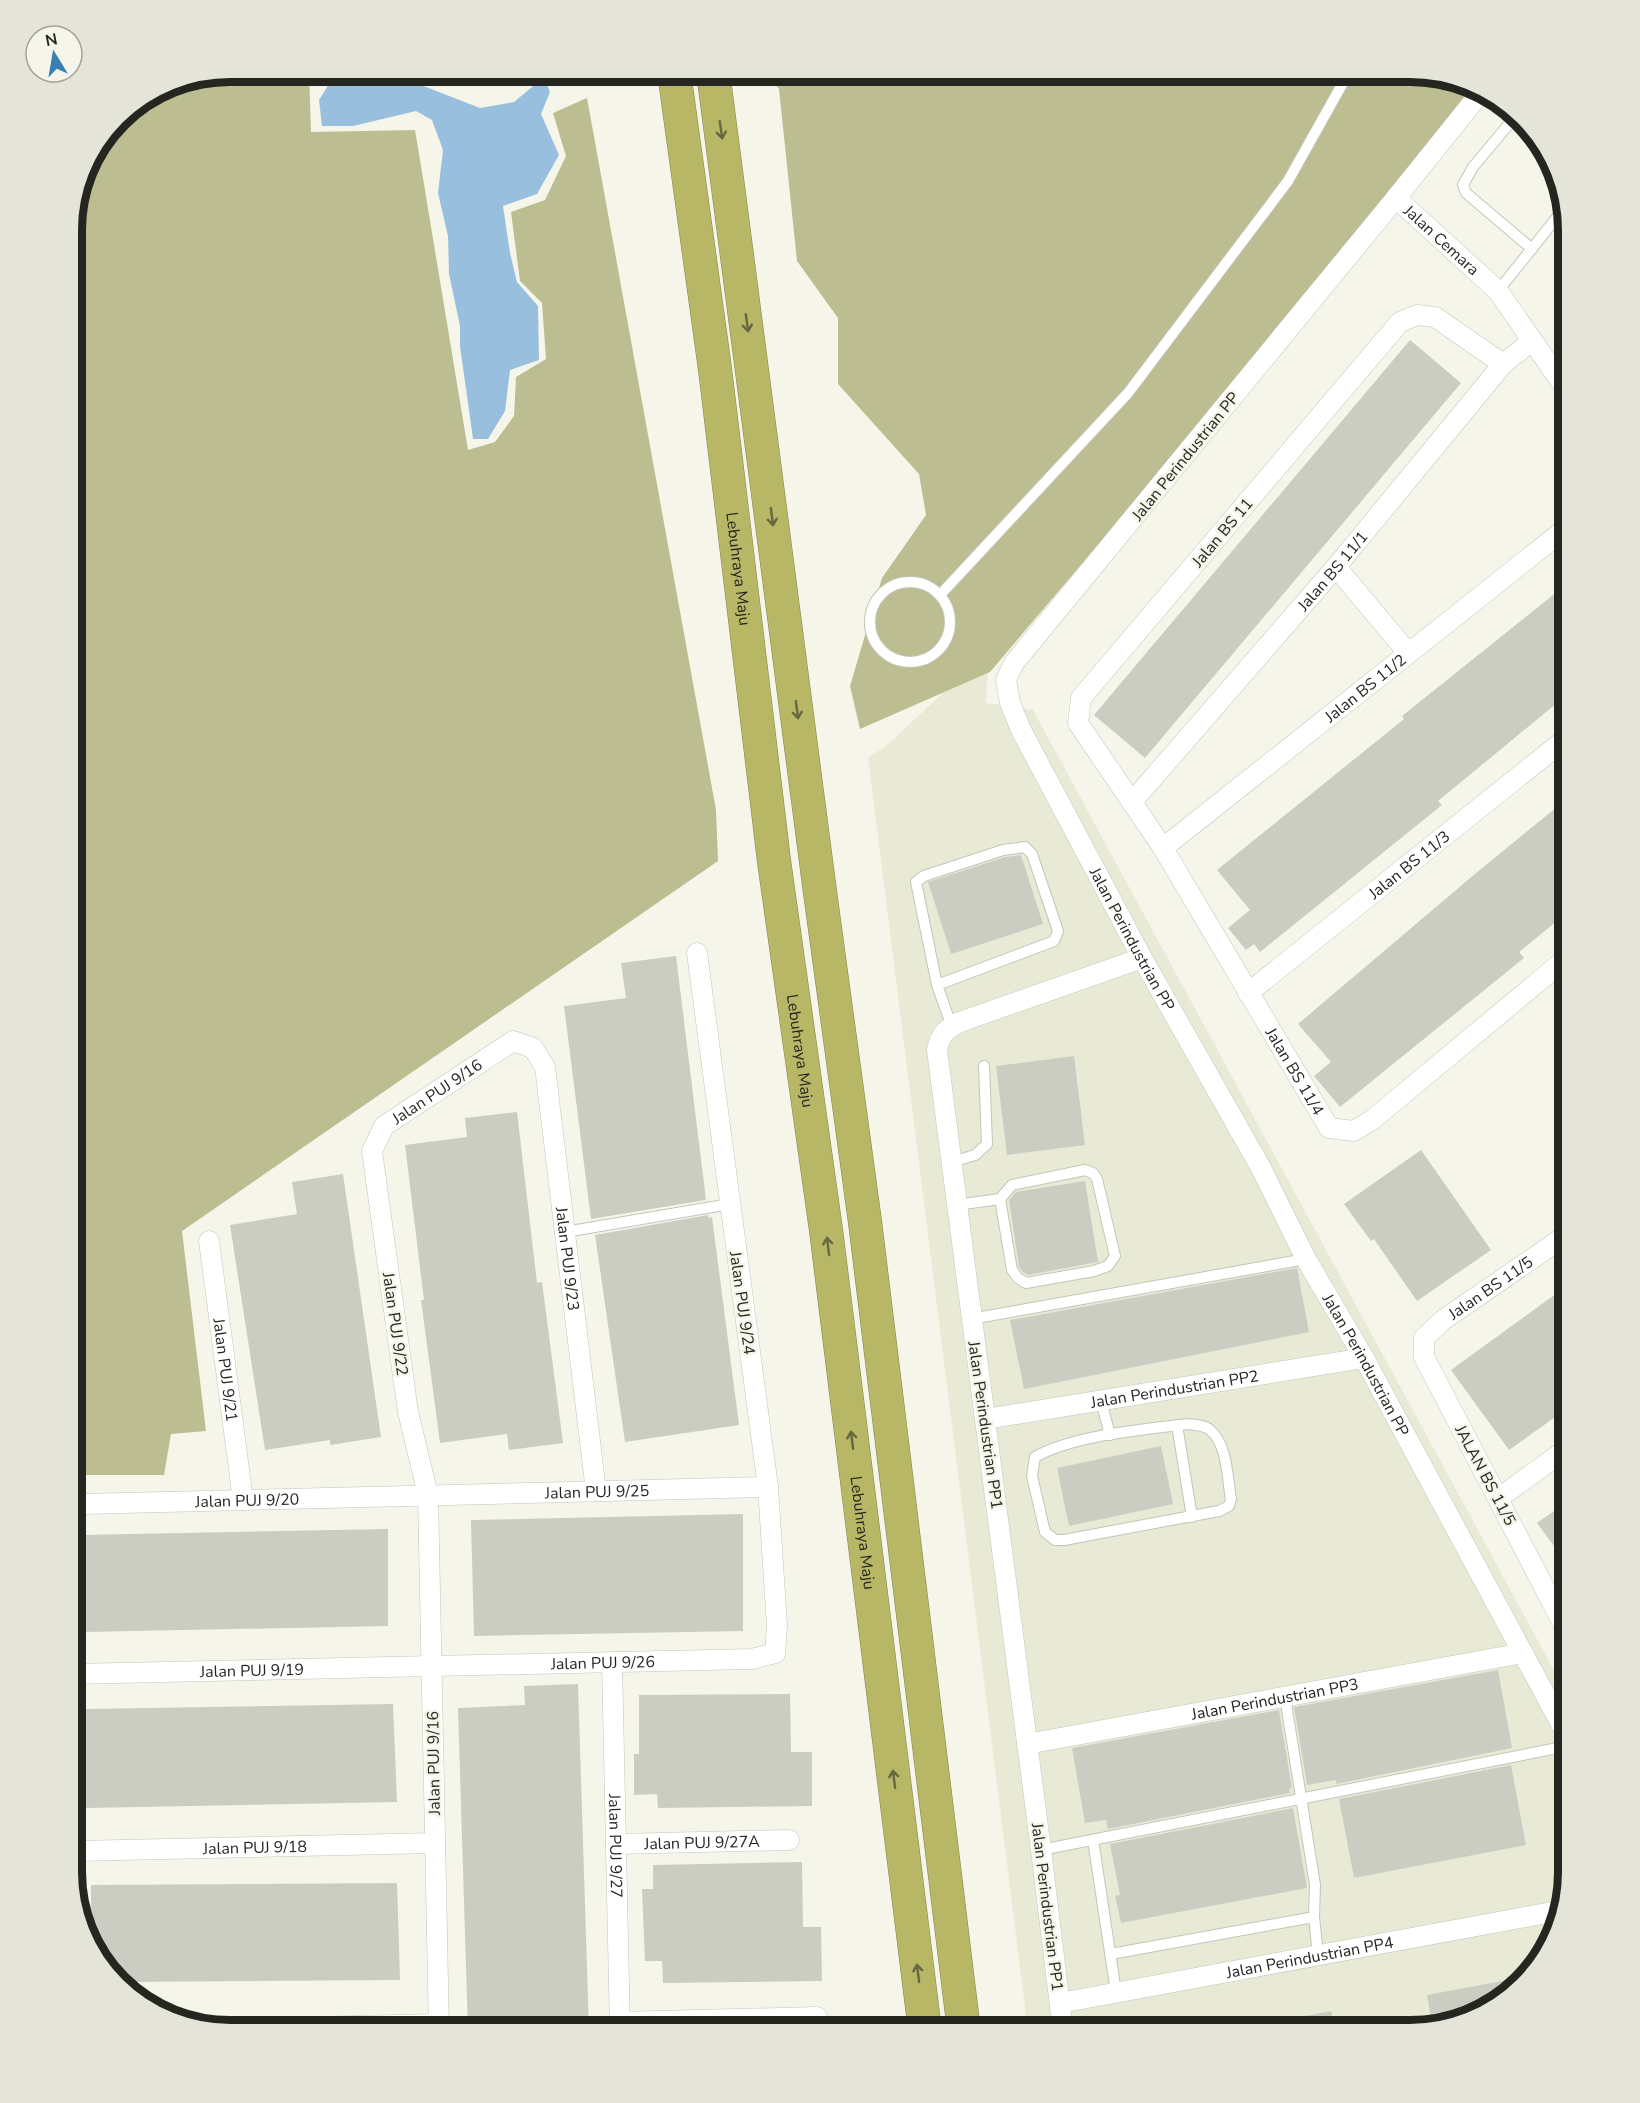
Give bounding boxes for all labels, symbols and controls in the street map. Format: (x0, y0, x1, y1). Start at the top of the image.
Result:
north arrow (24, 24, 84, 84)
text: N (43, 28, 59, 52)
one-way arrow (715, 120, 726, 140)
street label: Jalan Cemara (1398, 200, 1484, 281)
one-way arrow (741, 313, 752, 333)
street label: Jalan Perindustrian PP (1126, 388, 1245, 526)
street label: Jalan BS 11 (1187, 493, 1258, 573)
one-way arrow (766, 506, 777, 526)
street label: Lebuhraya Maju (720, 511, 756, 627)
street label: Jalan BS 11/1 (1292, 527, 1373, 617)
street label: Jalan BS 11/2 (1320, 649, 1411, 728)
one-way arrow (791, 700, 802, 720)
street label: Jalan BS 11/3 (1363, 826, 1455, 905)
street label: Jalan Perindustrian PP (1083, 863, 1180, 1015)
street label: Lebuhraya Maju (781, 993, 819, 1109)
street label: Jalan BS 11/4 (1259, 1023, 1329, 1120)
street label: Jalan PUJ 9/16 (387, 1054, 487, 1130)
street label: Jalan PUJ 9/23 (550, 1205, 584, 1312)
one-way arrow (822, 1237, 833, 1257)
street label: Jalan PUJ 9/24 (724, 1249, 760, 1357)
street label: Jalan BS 11/5 (1443, 1251, 1538, 1326)
street label: Jalan PUJ 9/22 (377, 1270, 413, 1377)
street label: Jalan Perindustrian PP (1316, 1289, 1414, 1440)
street label: Jalan PUJ 9/21 (207, 1316, 243, 1423)
street label: Jalan Perindustrian PP1 (962, 1339, 1008, 1511)
street label: Jalan Perindustrian PP2 (1088, 1365, 1260, 1414)
street label: JALAN BS 11/5 (1449, 1420, 1521, 1530)
one-way arrow (846, 1431, 857, 1450)
street label: Lebuhraya Maju (844, 1475, 880, 1591)
street label: Jalan PUJ 9/25 (544, 1480, 649, 1505)
street label: Jalan PUJ 9/20 (194, 1489, 300, 1513)
street label: Jalan PUJ 9/26 (550, 1651, 655, 1675)
street label: Jalan PUJ 9/19 (199, 1659, 304, 1683)
street label: Jalan Perindustrian PP3 (1189, 1673, 1360, 1726)
street label: Jalan PUJ 9/16 (422, 1711, 446, 1816)
one-way arrow (888, 1770, 899, 1790)
street label: Jalan PUJ 9/27 (603, 1793, 627, 1898)
street label: Jalan Perindustrian PP1 (1026, 1821, 1068, 1993)
street label: Jalan PUJ 9/27A (643, 1831, 760, 1855)
street label: Jalan PUJ 9/18 (202, 1836, 307, 1860)
street label: Jalan Perindustrian PP4 (1224, 1932, 1396, 1984)
one-way arrow (912, 1964, 923, 1983)

